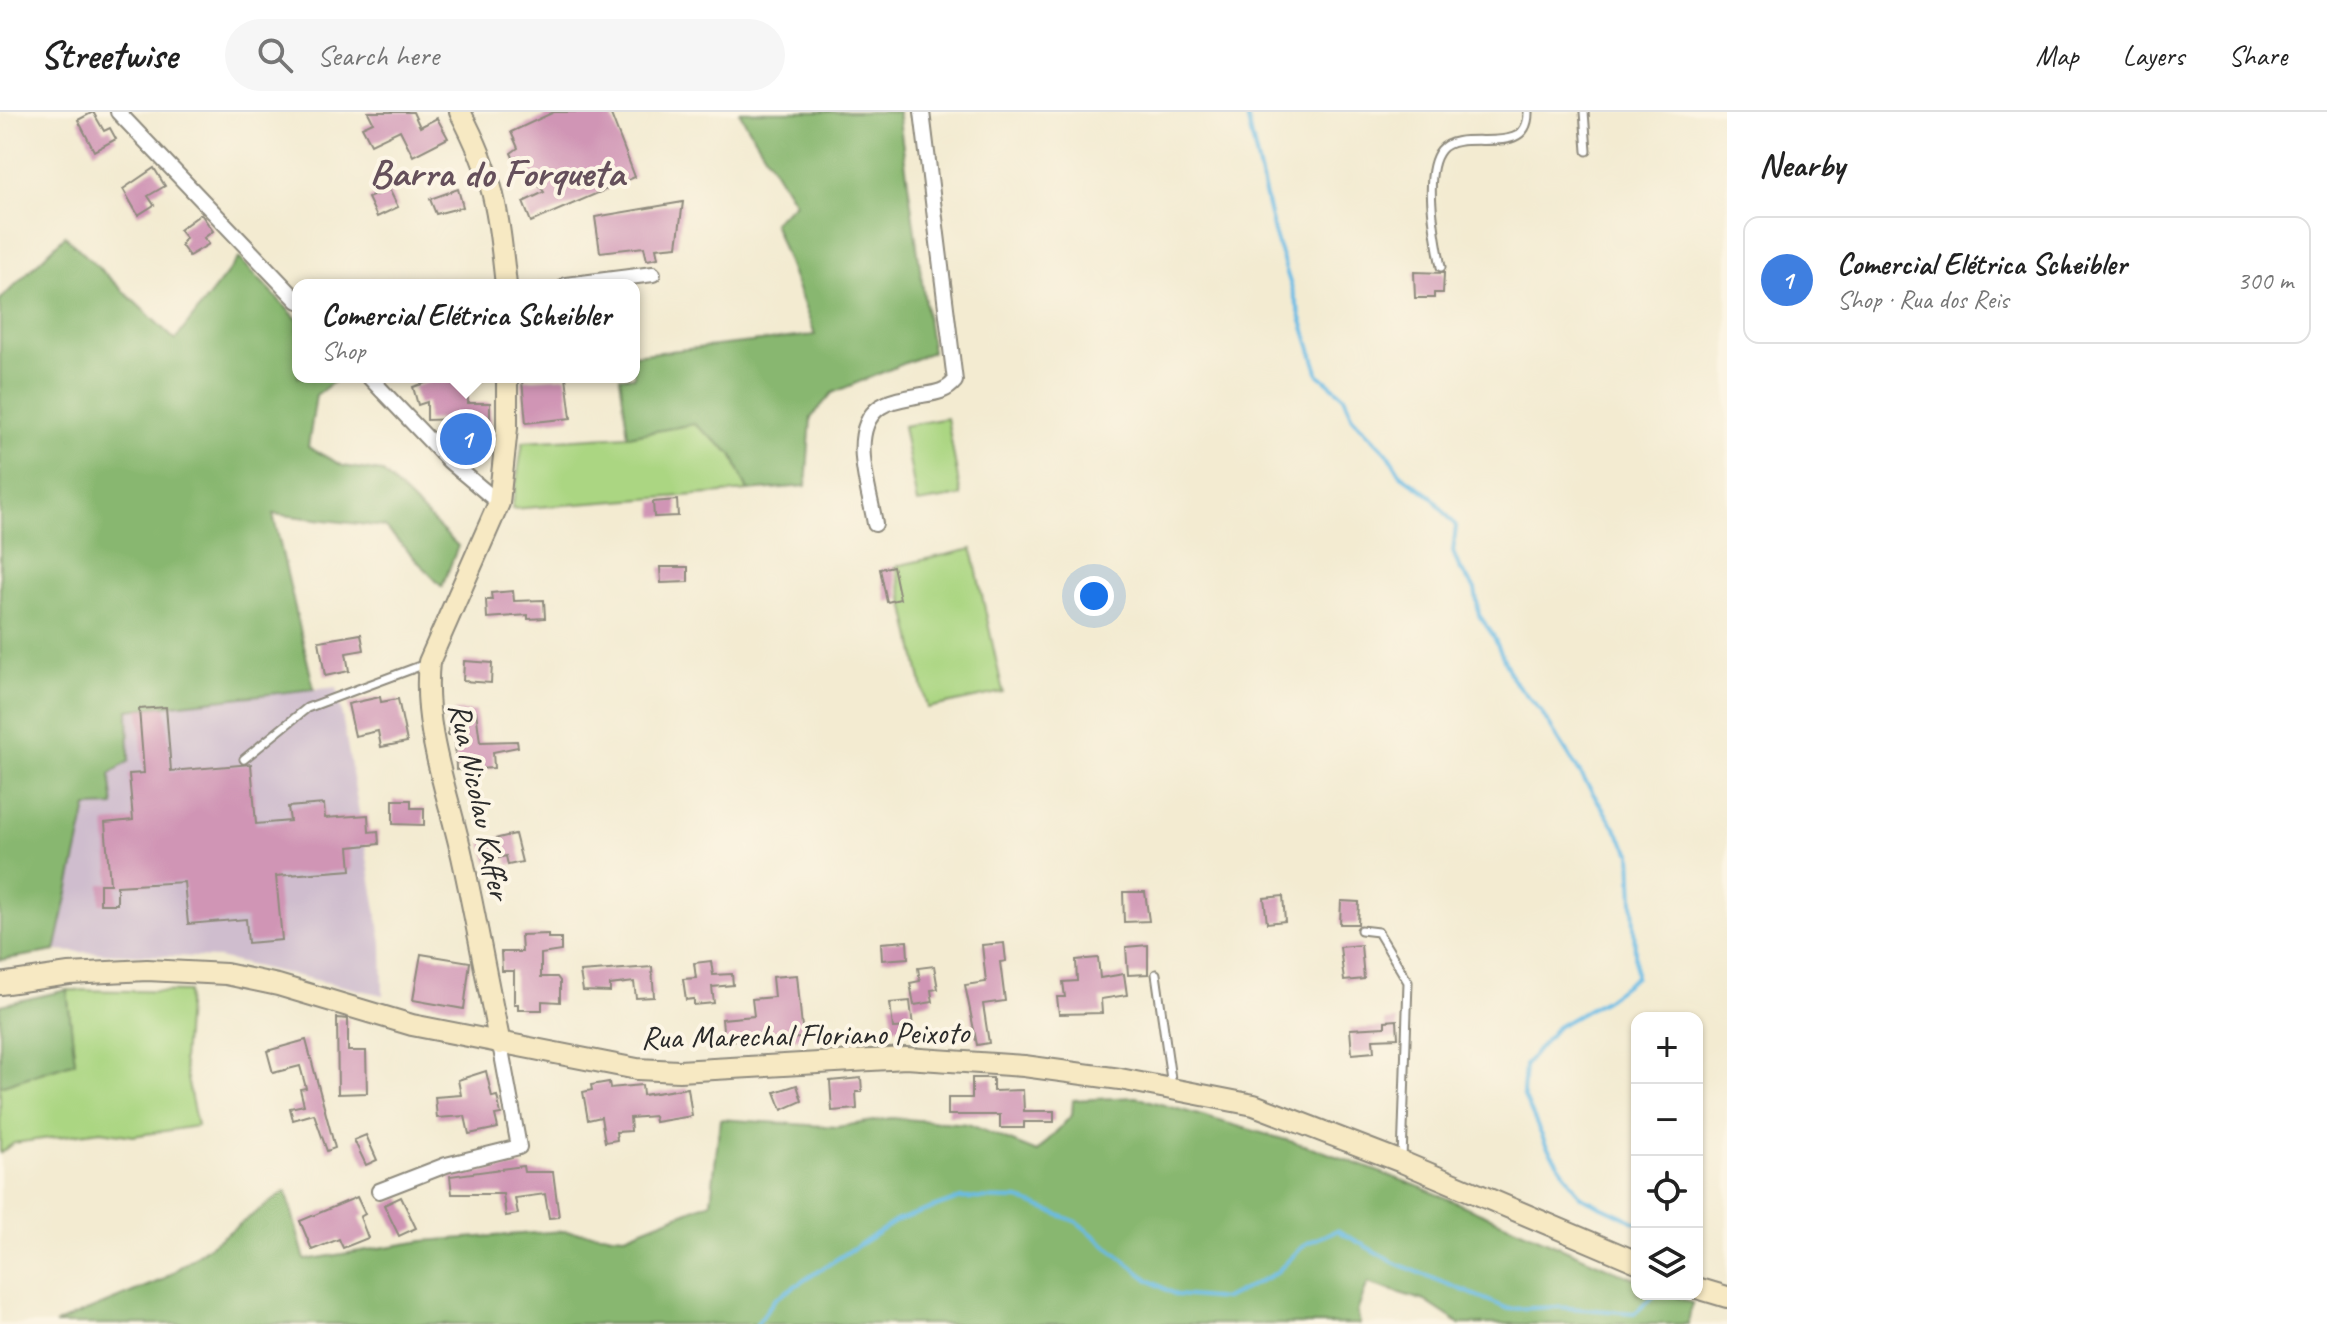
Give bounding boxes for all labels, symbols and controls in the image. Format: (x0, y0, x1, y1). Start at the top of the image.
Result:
search box (225, 19, 785, 91)
text: Streetwise (40, 32, 177, 79)
icon: search (253, 33, 297, 77)
text: Search here (317, 36, 439, 74)
text: Map (2036, 38, 2079, 73)
text: Layers (2123, 38, 2184, 73)
text: Share (2228, 38, 2287, 73)
text: Nearby (1759, 143, 1845, 186)
district label: Barra do Forqueta (370, 148, 628, 198)
text: Comercial Elétrica Scheibler (1837, 245, 2127, 283)
text: 1 (1781, 264, 1793, 297)
text: 300 m (2237, 264, 2293, 297)
popup (292, 279, 640, 383)
text: Shop · Rua dos Reis (1837, 283, 2009, 316)
text: Comercial Elétrica Scheibler (321, 296, 611, 334)
text: Shop (321, 334, 365, 367)
pin: 1 (440, 409, 492, 469)
your location (1074, 576, 1114, 616)
street label: Rua Nicolau Kaffer (439, 699, 522, 906)
street label: Rua Marechal Floriano Peixoto (641, 1012, 971, 1058)
map controls (1631, 1012, 1703, 1300)
button: + (1631, 1012, 1703, 1084)
button: − (1631, 1084, 1703, 1156)
button: locate (1631, 1156, 1703, 1228)
button: layers (1631, 1228, 1703, 1300)

